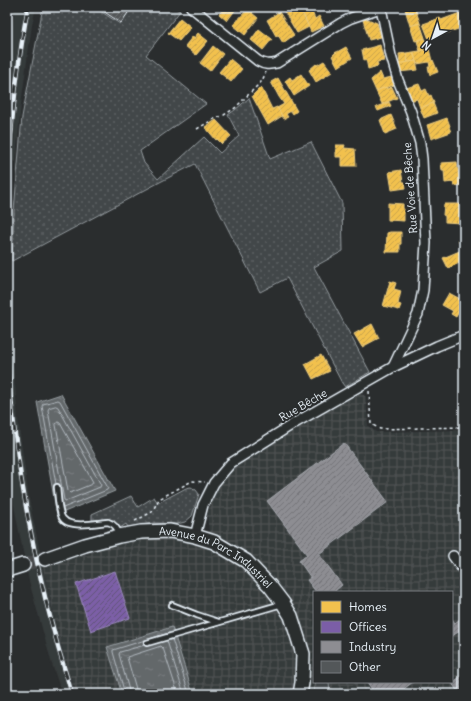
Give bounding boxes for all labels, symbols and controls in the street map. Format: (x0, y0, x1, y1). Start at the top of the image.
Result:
north arrow (413, 18, 453, 58)
text: N (419, 38, 434, 53)
street label: Rue Voie de Bêche (400, 142, 420, 234)
street label: Rue Bêche (277, 386, 329, 424)
street label: Avenue du Parc Industriel (159, 524, 275, 591)
legend (313, 591, 453, 683)
text: Homes (349, 599, 387, 614)
text: Offices (349, 619, 387, 634)
text: Industry (349, 639, 396, 654)
text: Other (349, 659, 381, 674)

